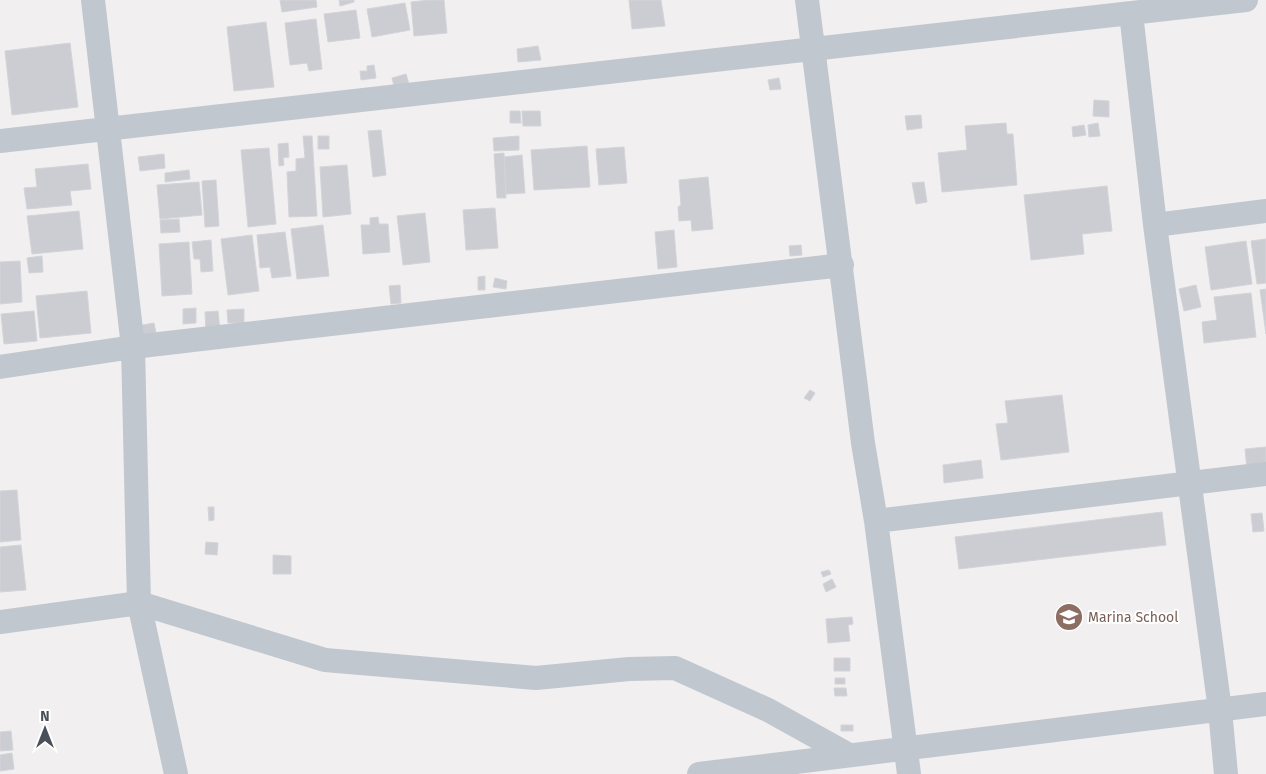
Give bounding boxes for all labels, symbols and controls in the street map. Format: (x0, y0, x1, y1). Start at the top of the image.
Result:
school or university icon: Marina School (1054, 602, 1084, 632)
place label: Marina School (1088, 609, 1178, 626)
north arrow (20, 704, 70, 754)
text: N (40, 708, 50, 725)

